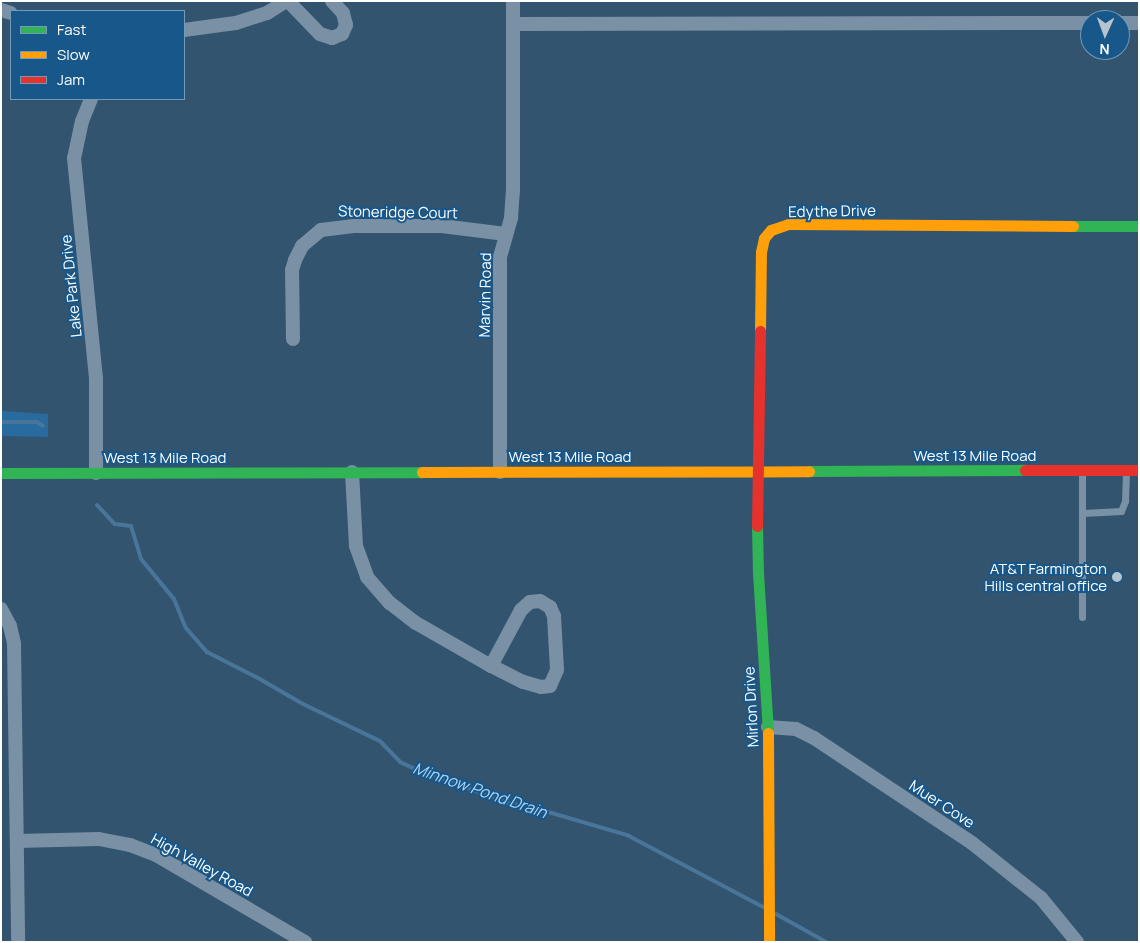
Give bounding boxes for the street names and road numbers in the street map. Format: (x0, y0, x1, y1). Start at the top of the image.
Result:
street label: Edythe Drive (788, 201, 876, 221)
street label: Stoneridge Court (338, 202, 458, 222)
street label: Lake Park Drive (57, 234, 85, 338)
street label: Marvin Road (475, 252, 495, 338)
street label: West 13 Mile Road (914, 447, 1036, 465)
street label: West 13 Mile Road (509, 448, 631, 466)
street label: West 13 Mile Road (104, 449, 226, 467)
street label: Mirlon Drive (740, 666, 762, 748)
street label: Muer Cove (906, 776, 978, 832)
street label: High Valley Road (148, 830, 256, 900)

